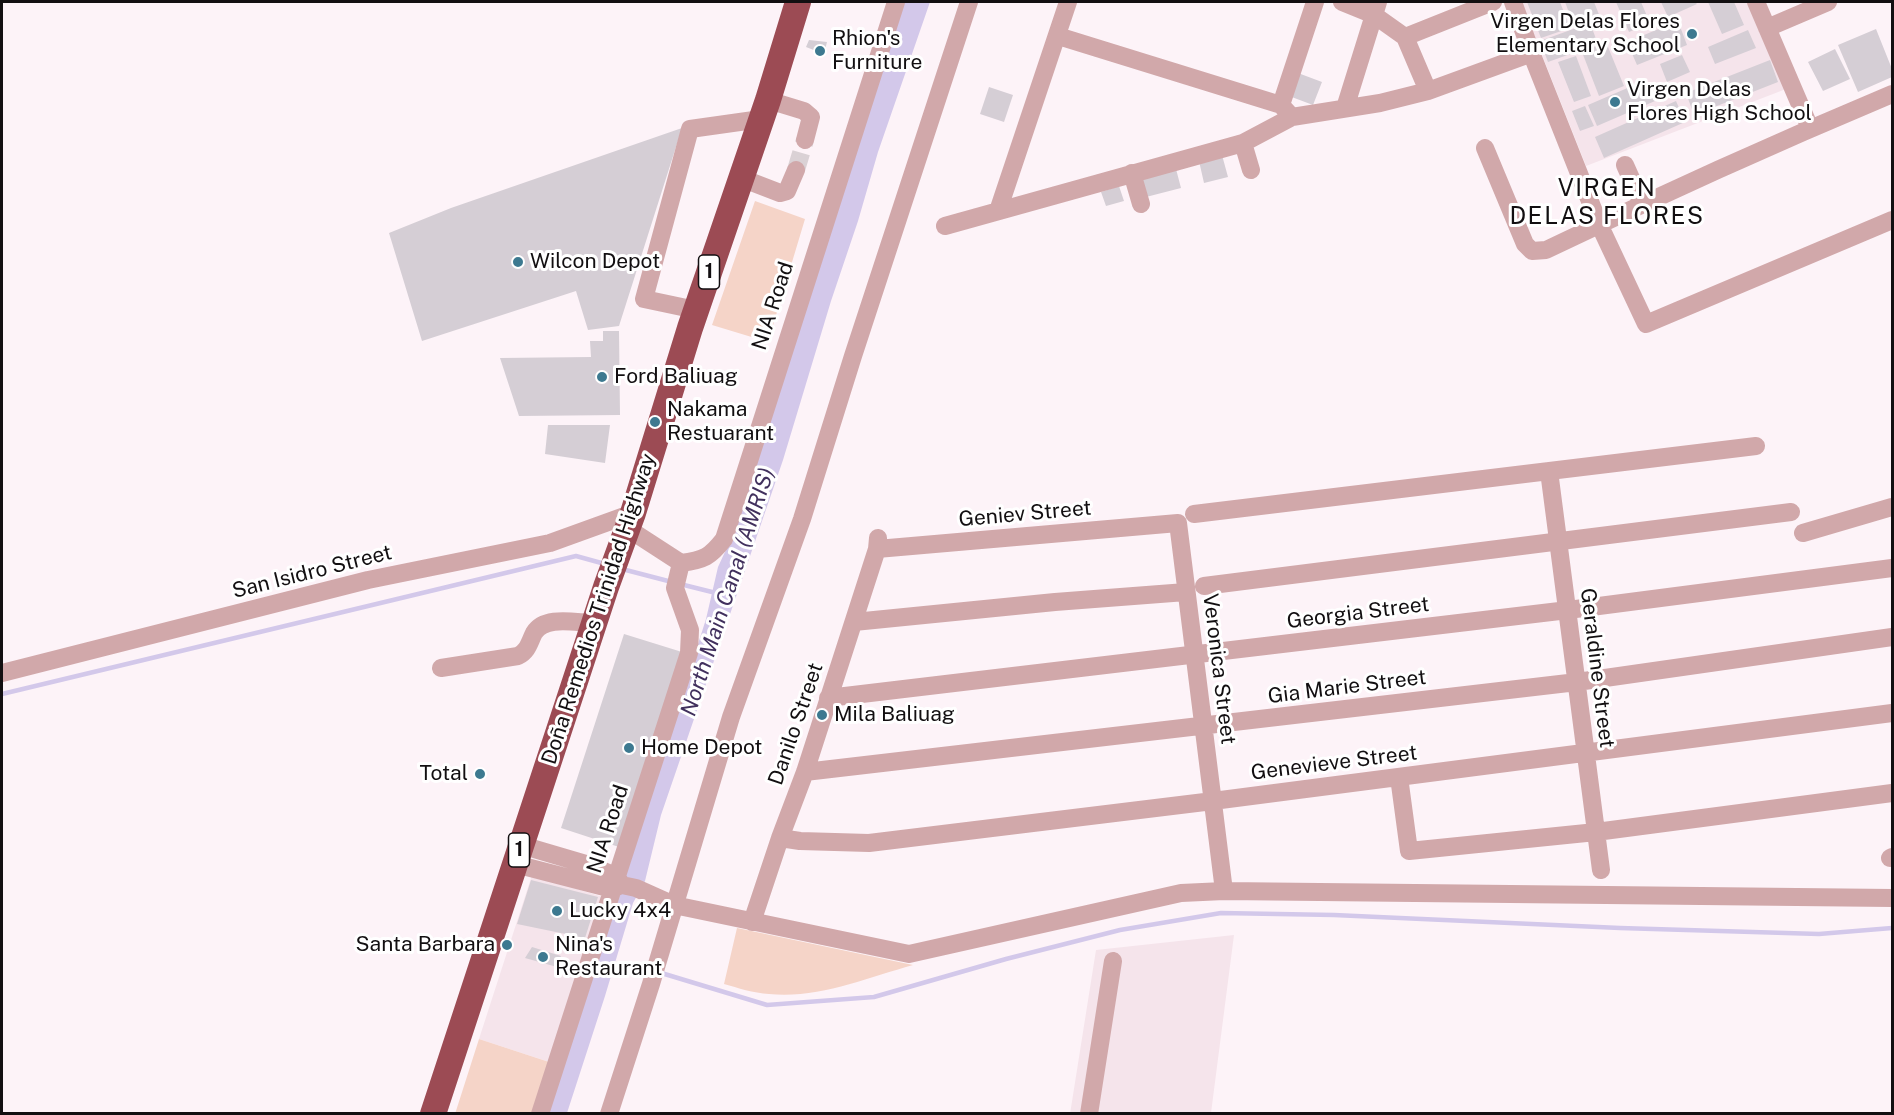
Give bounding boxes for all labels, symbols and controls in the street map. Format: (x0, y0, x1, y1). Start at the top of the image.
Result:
place label: Virgen Delas Flores Elementary School (1490, 9, 1680, 59)
place label: Rhion's Furniture (832, 26, 922, 76)
marker: Virgen Delas Flores Elementary School (1685, 27, 1699, 41)
marker: Rhion's Furniture (813, 44, 827, 58)
place label: Virgen Delas Flores High School (1627, 77, 1812, 127)
marker: Virgen Delas Flores High School (1608, 95, 1622, 109)
district label: VIRGEN DELAS FLORES (1509, 175, 1705, 231)
place label: Wilcon Depot (530, 249, 660, 275)
marker: Wilcon Depot (511, 255, 525, 269)
road number: 1 (698, 255, 720, 289)
street label: NIA Road (747, 259, 799, 353)
place label: Ford Baliuag (614, 364, 738, 390)
marker: Ford Baliuag (595, 370, 609, 384)
place label: Nakama Restuarant (667, 397, 774, 447)
marker: Nakama Restuarant (648, 415, 662, 429)
street label: Doña Remedios Trinidad Highway (537, 450, 661, 768)
water label: North Main Canal (AMRIS) (675, 465, 781, 719)
street label: Geniev Street (957, 496, 1093, 532)
street label: San Isidro Street (230, 540, 394, 604)
street label: Geraldine Street (1575, 587, 1619, 749)
street label: Veronica Street (1197, 592, 1241, 746)
street label: Georgia Street (1285, 592, 1431, 634)
street label: Danilo Street (763, 659, 829, 789)
street label: Gia Marie Street (1266, 665, 1428, 709)
place label: Mila Baliuag (834, 702, 955, 728)
marker: Mila Baliuag (815, 708, 829, 722)
place label: Home Depot (641, 735, 763, 761)
street label: Genevieve Street (1249, 740, 1419, 786)
marker: Home Depot (622, 741, 636, 755)
place label: Total (420, 761, 468, 787)
marker: Total (473, 767, 487, 781)
street label: NIA Road (582, 782, 634, 876)
road number: 1 (508, 833, 530, 867)
place label: Lucky 4x4 (569, 898, 671, 924)
marker: Lucky 4x4 (550, 904, 564, 918)
place label: Santa Barbara (356, 932, 495, 958)
place label: Nina's Restaurant (555, 932, 662, 982)
marker: Santa Barbara (500, 938, 514, 952)
marker: Nina's Restaurant (536, 950, 550, 964)

